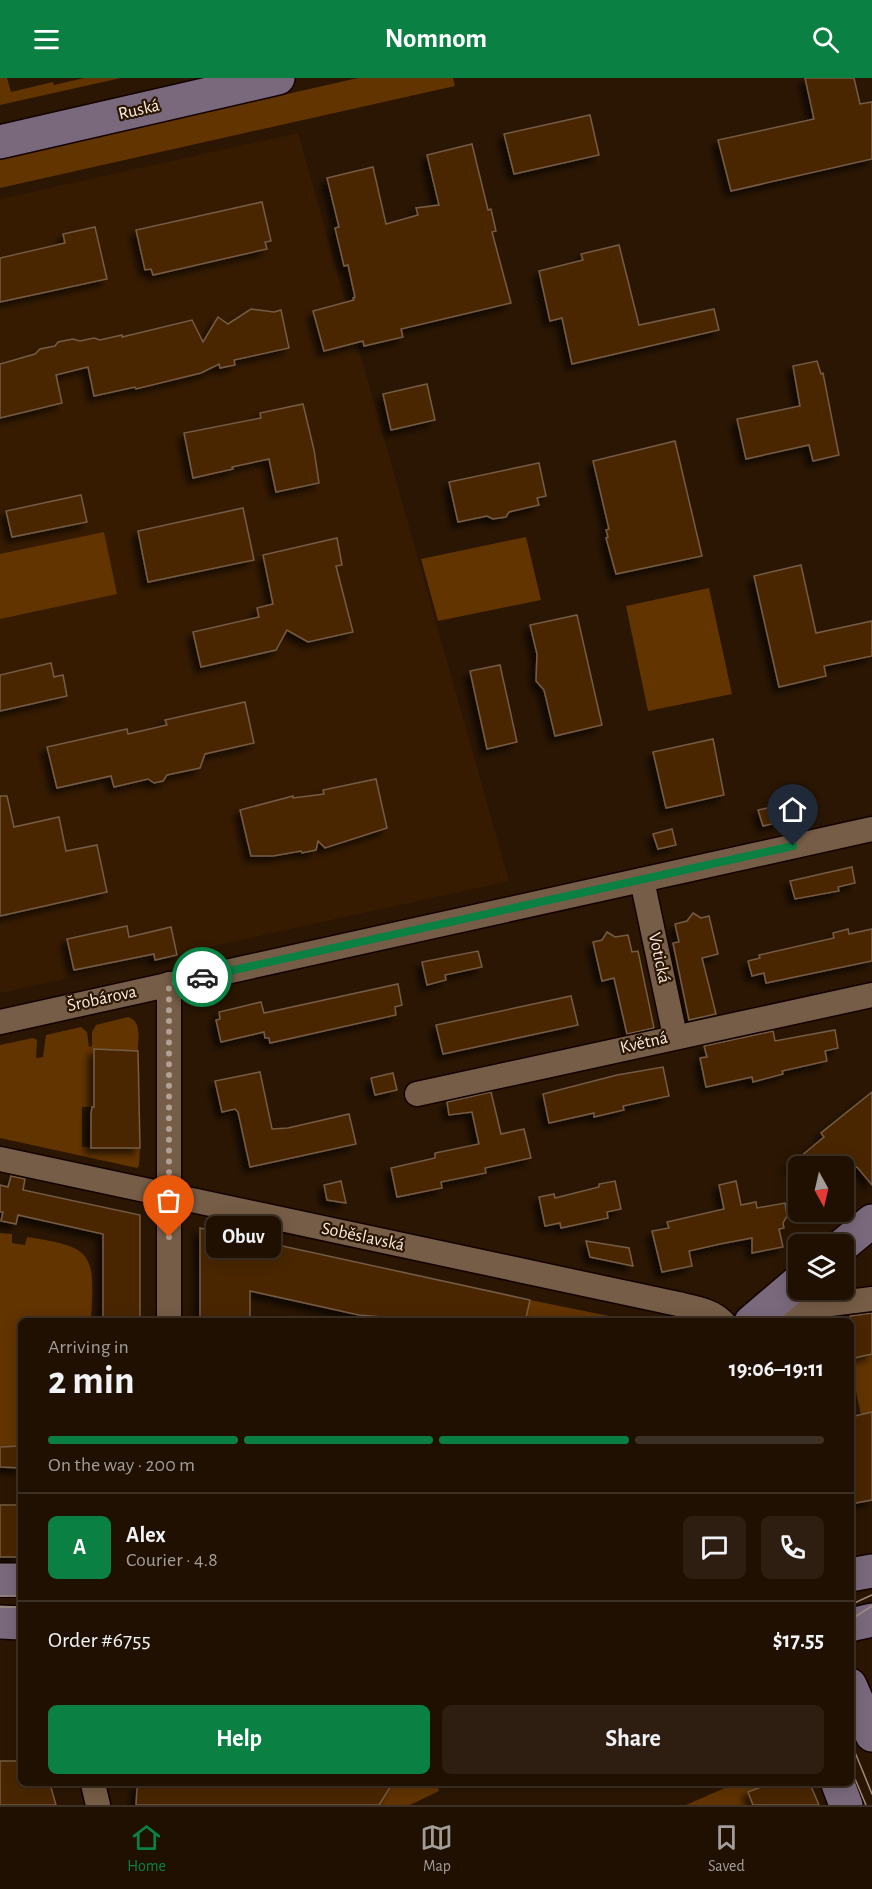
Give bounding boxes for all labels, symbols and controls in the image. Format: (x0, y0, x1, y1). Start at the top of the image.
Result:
icon: menu (30, 23, 63, 56)
icon: search (809, 23, 842, 56)
text: Nomnom (385, 25, 487, 52)
street label: Ruská (117, 97, 161, 123)
pin (767, 784, 818, 846)
icon: home (776, 793, 809, 826)
street label: Votická (645, 931, 673, 985)
courier (172, 947, 232, 1007)
icon: car (186, 961, 219, 994)
street label: Šrobárova (65, 980, 138, 1015)
street label: Květná (618, 1029, 670, 1057)
north arrow (788, 1156, 854, 1222)
map controls (788, 1156, 854, 1300)
pin (143, 1175, 194, 1237)
icon: bag (152, 1184, 185, 1217)
callout: Obuv (205, 1216, 280, 1258)
street label: Soběslavská (320, 1219, 406, 1255)
text: Obuv (222, 1227, 265, 1247)
button: layers (788, 1234, 854, 1300)
text: Arriving in (48, 1337, 129, 1357)
text: 19:06–19:11 (729, 1358, 824, 1380)
text: 2 min (48, 1362, 135, 1401)
text: On the way · 200 m (48, 1455, 195, 1475)
button: chat (683, 1516, 746, 1579)
button: phone (761, 1516, 824, 1579)
text: Alex (126, 1524, 166, 1546)
text: A (73, 1536, 86, 1558)
text: Courier · 4.8 (126, 1550, 218, 1570)
text: Order #6755 (48, 1629, 151, 1651)
text: $17.55 (773, 1629, 824, 1651)
button: Help (48, 1705, 430, 1774)
button: Share (442, 1705, 824, 1774)
tab: Home (127, 1821, 166, 1876)
tab: Map (420, 1821, 453, 1876)
tab: Saved (708, 1821, 745, 1876)

